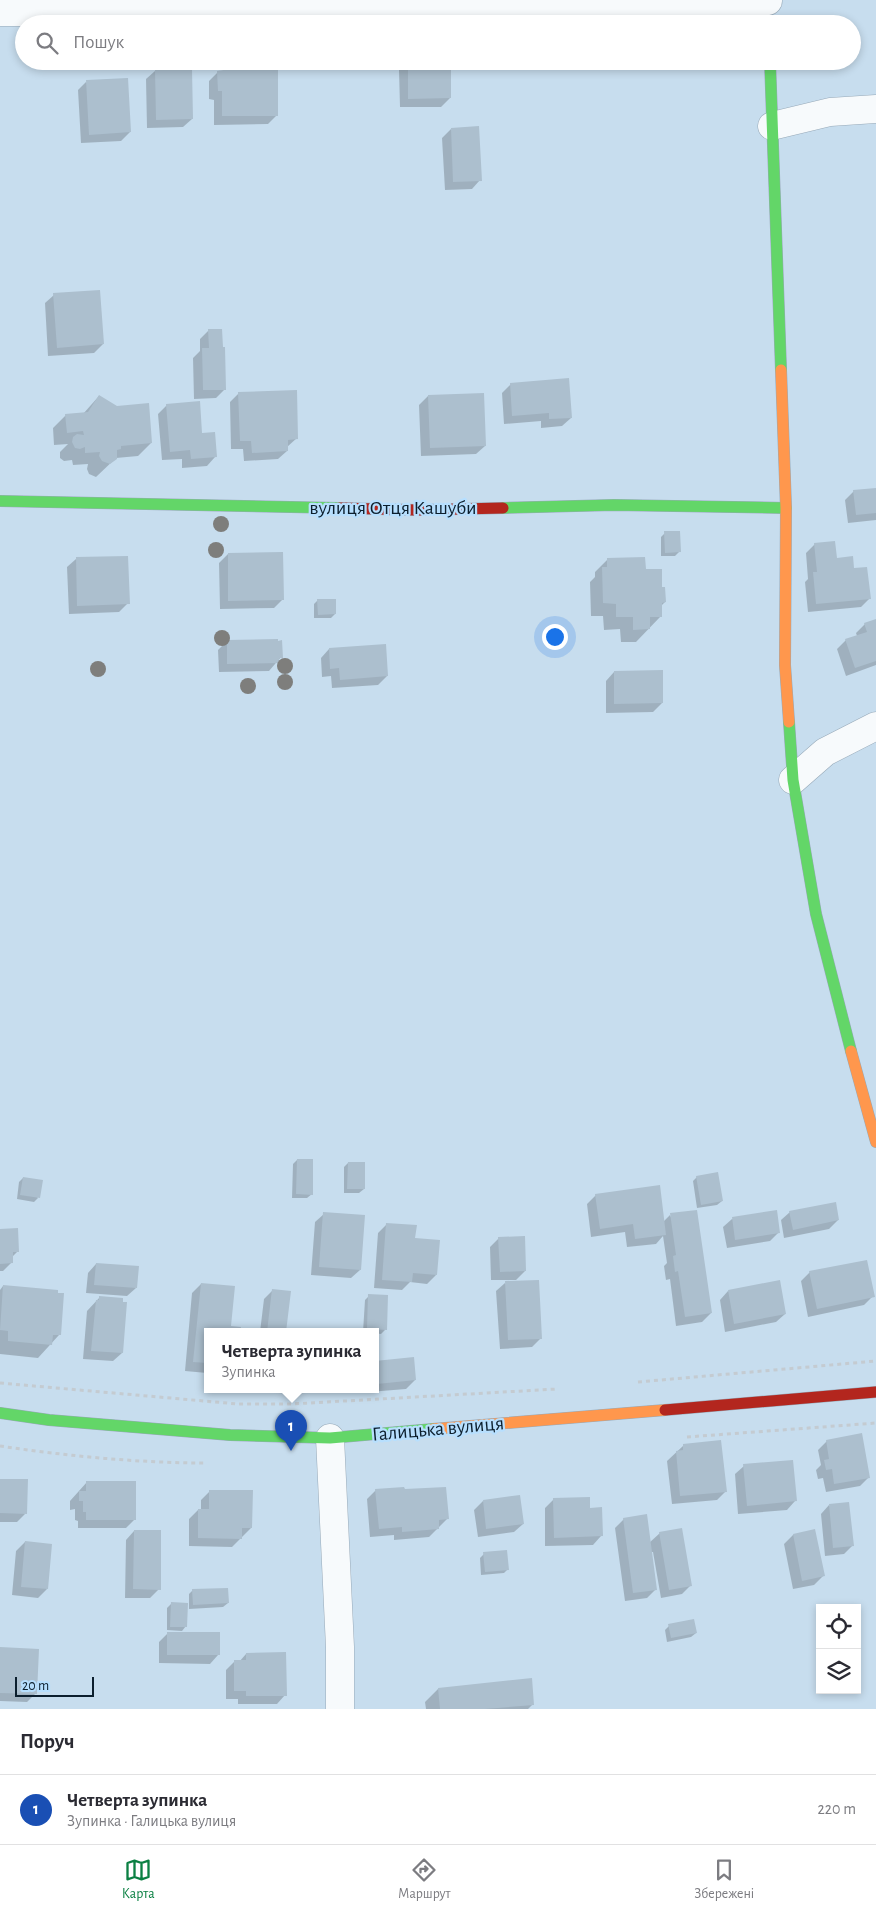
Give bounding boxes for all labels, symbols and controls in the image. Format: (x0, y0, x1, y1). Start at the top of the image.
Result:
search box (15, 15, 861, 70)
icon: search (33, 29, 61, 57)
text: Пошук (73, 33, 124, 52)
street label: вулиця Отця Кашуби (309, 498, 477, 518)
your location (542, 624, 568, 650)
popup (204, 1328, 379, 1393)
text: Четверта зупинка (221, 1342, 362, 1361)
text: Зупинка (221, 1364, 276, 1380)
pin: 1 (275, 1410, 307, 1451)
street label: Галицька вулиця (371, 1413, 505, 1445)
map controls (816, 1604, 861, 1694)
button: locate (816, 1604, 861, 1649)
button: layers (816, 1649, 861, 1694)
scale bar (15, 1674, 94, 1697)
text: 20 m (22, 1679, 49, 1693)
text: Поруч (20, 1731, 74, 1752)
text: Четверта зупинка (67, 1791, 207, 1810)
text: 1 (33, 1801, 39, 1817)
text: 220 m (818, 1801, 856, 1817)
text: Зупинка · Галицька вулиця (67, 1813, 236, 1829)
tab: Карта (122, 1856, 155, 1903)
tab: Маршрут (398, 1856, 451, 1903)
tab: Збережені (694, 1856, 754, 1903)

